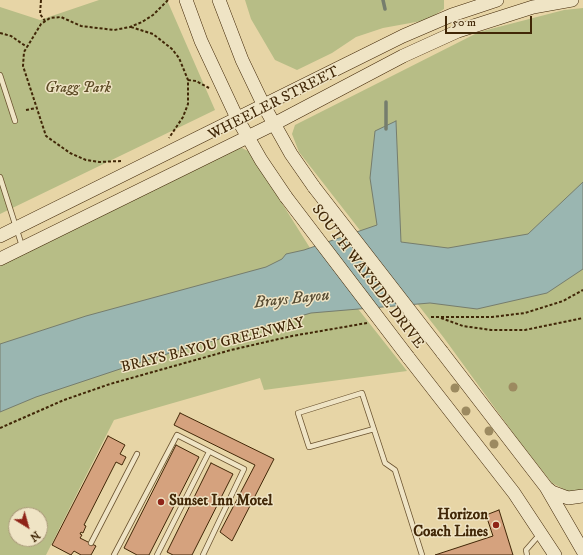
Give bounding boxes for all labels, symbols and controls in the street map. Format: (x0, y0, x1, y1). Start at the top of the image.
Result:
scale bar (447, 8, 534, 34)
text: 50 m (452, 15, 476, 30)
street label: WHEELER STREET (206, 63, 342, 145)
park label: Gragg Park (45, 80, 111, 98)
street label: SOUTH WAYSIDE DRIVE (307, 202, 427, 352)
water label: Brays Bayou (253, 287, 331, 313)
street label: BRAYS BAYOU GREENWAY (119, 314, 307, 378)
place label: Sunset Inn Motel (169, 493, 273, 511)
marker: Sunset Inn Motel (156, 497, 166, 507)
north arrow (8, 507, 48, 547)
place label: Horizon Coach Lines (413, 507, 488, 542)
marker: Horizon Coach Lines (491, 520, 501, 530)
text: N (27, 527, 42, 544)

